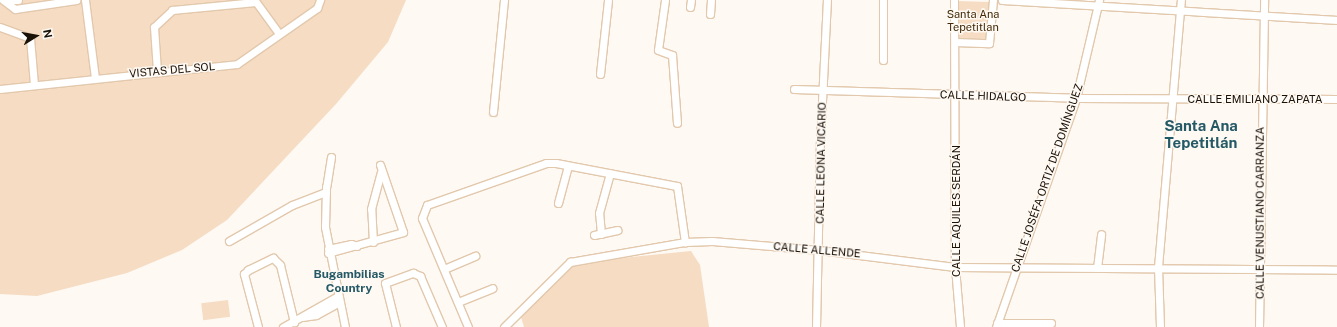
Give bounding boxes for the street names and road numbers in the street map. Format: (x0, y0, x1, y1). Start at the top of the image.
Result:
street label: VISTAS DEL SOL (129, 60, 215, 80)
street label: CALLE JOSÉFA ORTIZ DE DOMÍNGUEZ (1008, 82, 1086, 274)
street label: CALLE HIDALGO (940, 88, 1026, 104)
street label: CALLE EMILIANO ZAPATA (1188, 92, 1322, 106)
street label: CALLE LEONA VICARIO (813, 102, 829, 224)
street label: CALLE VENUSTIANO CARRANZA (1253, 127, 1267, 299)
street label: CALLE AQUILES SERDÁN (949, 145, 963, 277)
street label: CALLE ALLENDE (773, 240, 861, 260)

